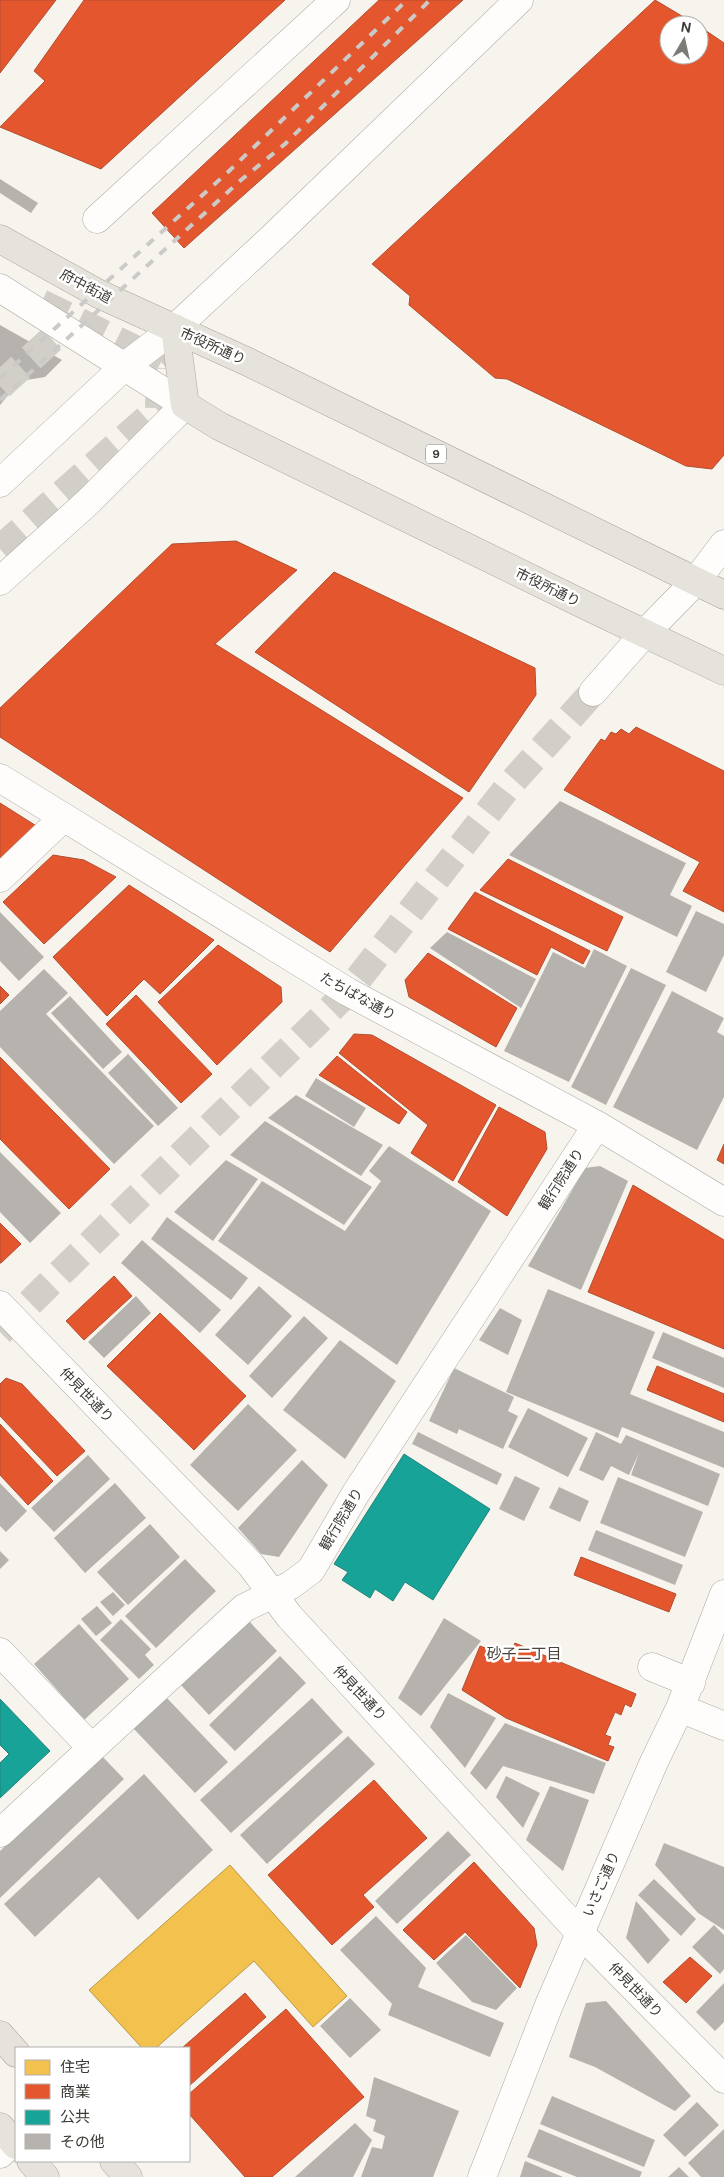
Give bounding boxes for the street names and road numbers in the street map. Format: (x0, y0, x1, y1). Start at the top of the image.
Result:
street label: 府中街道 (57, 265, 115, 307)
street label: 市役所通り (177, 324, 249, 368)
road number: 9 (426, 444, 446, 464)
street label: 市役所通り (513, 564, 583, 610)
street label: たちばな通り (317, 968, 399, 1024)
street label: 観行院通り (534, 1145, 588, 1213)
street label: 仲見世通り (56, 1364, 118, 1426)
street label: 観行院通り (315, 1484, 367, 1554)
street label: 仲見世通り (330, 1661, 390, 1725)
street label: いさご通り (579, 1848, 623, 1920)
street label: 仲見世通り (605, 1959, 667, 2021)

